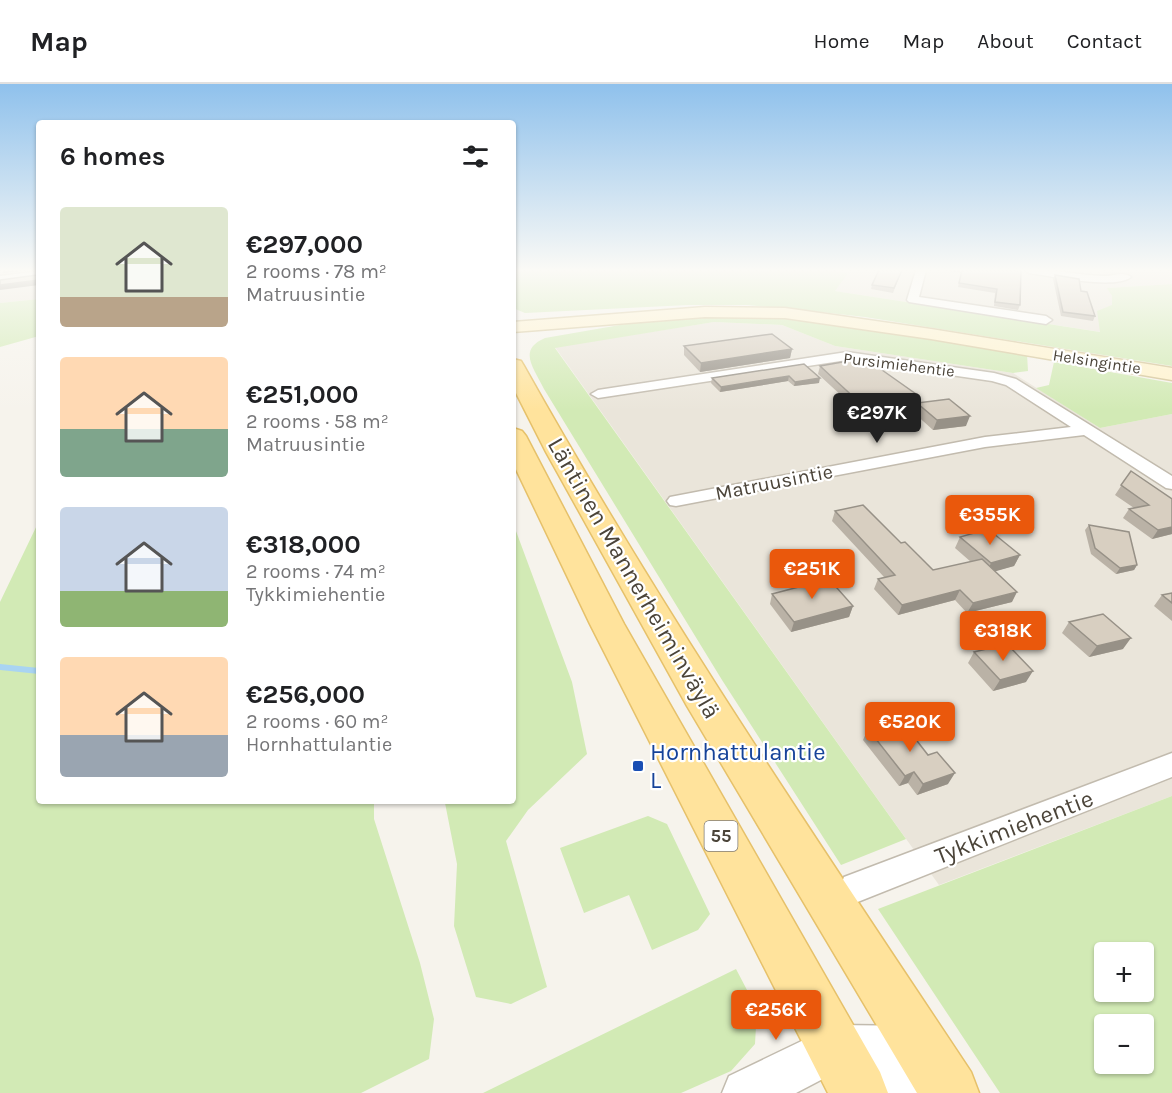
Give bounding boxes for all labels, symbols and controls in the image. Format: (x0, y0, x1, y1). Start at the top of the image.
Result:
text: Map (30, 25, 88, 58)
text: Home (814, 29, 870, 53)
text: Map (903, 29, 944, 53)
text: About (977, 29, 1034, 53)
text: Contact (1067, 29, 1142, 53)
icon: filters (459, 140, 492, 173)
text: 6 homes (60, 141, 165, 172)
text: €297,000 (246, 229, 363, 260)
icon: home (108, 231, 180, 303)
text: 2 rooms · 78 m² (246, 260, 387, 283)
text: Matruusintie (246, 283, 365, 306)
street label: Helsingintie (1052, 345, 1142, 378)
street label: Pursimiehentie (842, 348, 956, 381)
text: €251,000 (246, 379, 359, 410)
icon: home (108, 381, 180, 453)
pin: €297K (835, 393, 919, 444)
text: €297K (847, 401, 907, 424)
text: 2 rooms · 58 m² (246, 410, 389, 433)
street label: Läntinen Mannerheiminväylä (542, 432, 726, 724)
text: Matruusintie (246, 433, 365, 456)
street label: Matruusintie (713, 460, 835, 505)
pin: €355K (948, 495, 1032, 546)
text: €355K (959, 503, 1021, 526)
text: €318,000 (246, 529, 361, 560)
icon: home (108, 531, 180, 603)
pin: €251K (770, 549, 854, 600)
text: €251K (784, 557, 840, 580)
text: 2 rooms · 74 m² (246, 560, 386, 583)
text: Tykkimiehentie (246, 583, 385, 606)
pin: €318K (961, 611, 1045, 662)
text: €318K (974, 619, 1032, 642)
text: €256,000 (246, 679, 365, 710)
icon: home (108, 681, 180, 753)
pin: €520K (868, 702, 952, 753)
text: 2 rooms · 60 m² (246, 710, 389, 733)
text: €520K (879, 710, 941, 733)
text: Hornhattulantie (246, 733, 392, 756)
place label: Hornhattulantie L (650, 738, 826, 794)
marker: Hornhattulantie L (631, 759, 645, 773)
street label: Tykkimiehentie (931, 784, 1097, 870)
road number: 55 (704, 821, 738, 851)
map controls (1094, 942, 1154, 1074)
button: + (1094, 942, 1154, 1002)
pin: €256K (734, 990, 818, 1041)
text: €256K (745, 998, 807, 1021)
button: − (1094, 1014, 1154, 1074)

